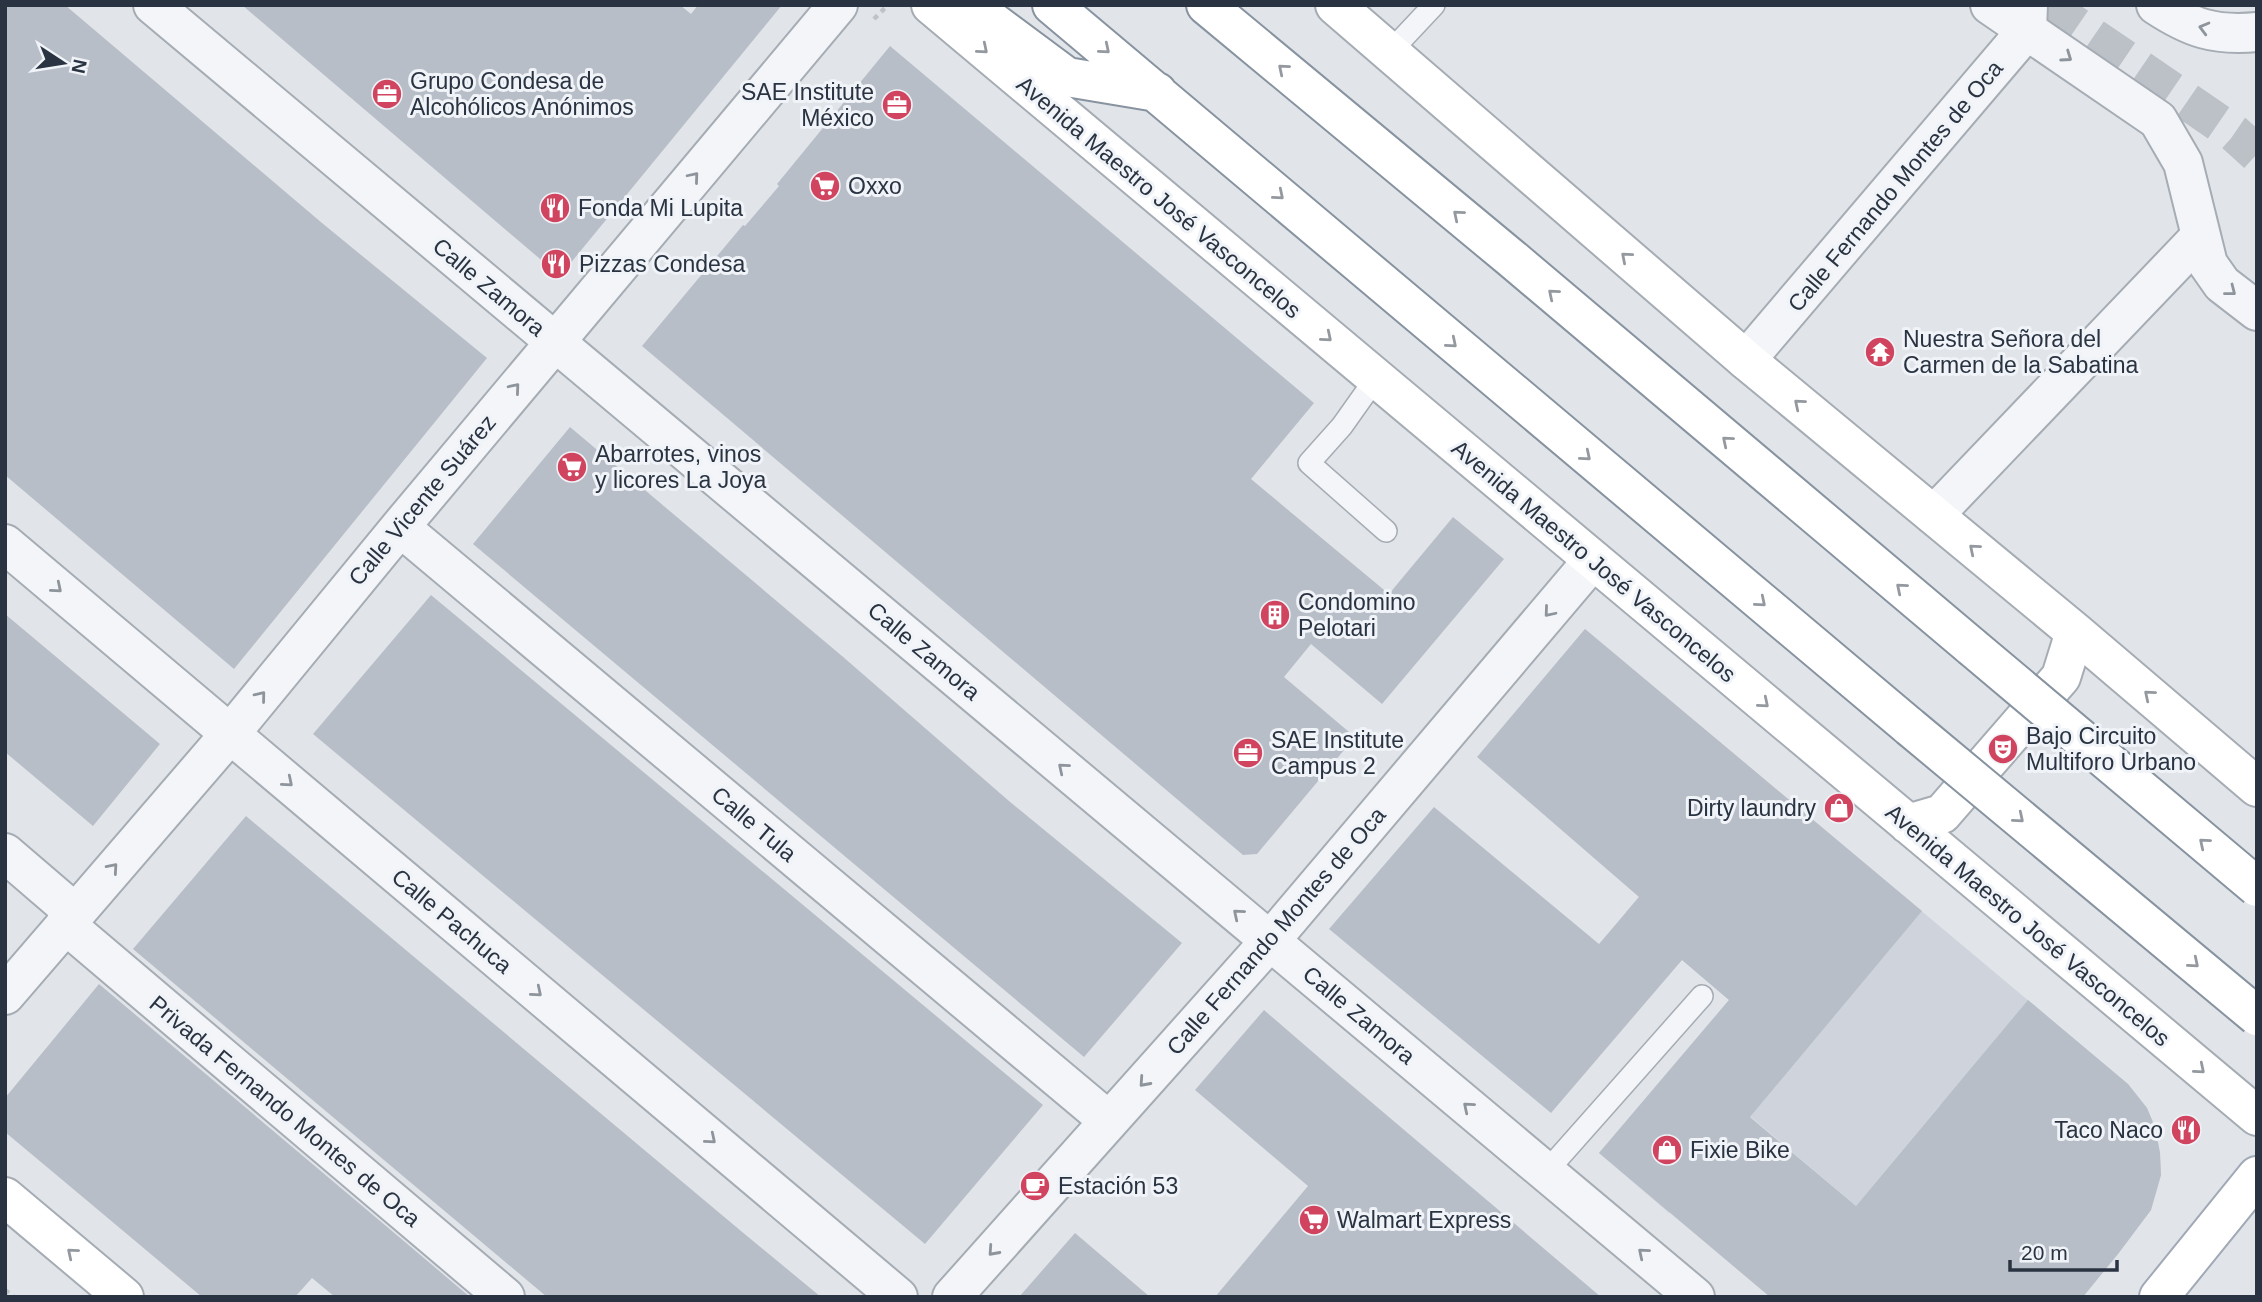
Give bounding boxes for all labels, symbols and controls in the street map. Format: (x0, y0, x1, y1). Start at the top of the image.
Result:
one-way arrow (2198, 22, 2210, 37)
north arrow (28, 28, 98, 98)
one-way arrow (975, 41, 988, 53)
one-way arrow (1096, 41, 1109, 53)
one-way arrow (2059, 49, 2072, 61)
street label: Calle Fernando Montes de Oca (1782, 55, 2008, 317)
text: N (67, 58, 91, 75)
one-way arrow (1279, 65, 1291, 78)
place label: Grupo Condesa de Alcohólicos Anónimos (410, 68, 634, 120)
street label: Avenida Maestro José Vasconcelos (1012, 71, 1306, 323)
office icon: Grupo Condesa de Alcohólicos Anónimos (370, 77, 404, 111)
place label: SAE Institute México (741, 79, 874, 131)
office icon: SAE Institute México (880, 88, 914, 122)
supermarket icon: Oxxo (808, 169, 842, 203)
one-way arrow (686, 172, 698, 185)
place label: Oxxo (848, 173, 902, 199)
one-way arrow (1271, 187, 1283, 200)
restaurant icon: Fonda Mi Lupita (538, 191, 572, 225)
place label: Fonda Mi Lupita (578, 195, 743, 221)
one-way arrow (1454, 211, 1467, 223)
street label: Calle Zamora (428, 233, 550, 341)
restaurant icon: Pizzas Condesa (539, 247, 573, 281)
place label: Pizzas Condesa (579, 251, 745, 277)
one-way arrow (1621, 253, 1634, 265)
one-way arrow (2223, 283, 2236, 296)
one-way arrow (1549, 290, 1562, 302)
place label: Nuestra Señora del Carmen de la Sabatina (1903, 326, 2138, 378)
one-way arrow (1318, 329, 1331, 341)
one-way arrow (1444, 335, 1457, 347)
temple icon: Nuestra Señora del Carmen de la Sabatina (1863, 335, 1897, 369)
one-way arrow (507, 384, 520, 396)
one-way arrow (1795, 400, 1808, 412)
street label: Calle Vicente Suárez (343, 410, 501, 590)
street label: Avenida Maestro José Vasconcelos (1447, 435, 1741, 687)
one-way arrow (1723, 437, 1736, 449)
place label: Abarrotes, vinos y licores La Joya (595, 441, 767, 493)
one-way arrow (1578, 448, 1591, 460)
supermarket icon: Abarrotes, vinos y licores La Joya (555, 450, 589, 484)
one-way arrow (1970, 545, 1983, 557)
one-way arrow (49, 580, 62, 592)
one-way arrow (1896, 584, 1909, 596)
place label: Condomino Pelotari (1298, 589, 1416, 641)
one-way arrow (1753, 594, 1766, 606)
street label: Calle Zamora (863, 597, 985, 705)
building icon: Condomino Pelotari (1258, 598, 1292, 632)
one-way arrow (1544, 604, 1557, 617)
one-way arrow (253, 691, 265, 704)
one-way arrow (2144, 691, 2157, 703)
one-way arrow (1756, 695, 1769, 707)
place label: Bajo Circuito Multiforo Urbano (2026, 723, 2196, 775)
place label: SAE Institute Campus 2 (1271, 727, 1404, 779)
theatre icon: Bajo Circuito Multiforo Urbano (1986, 732, 2020, 766)
office icon: SAE Institute Campus 2 (1231, 736, 1265, 770)
one-way arrow (1059, 764, 1072, 776)
one-way arrow (279, 774, 292, 786)
street label: Calle Tula (706, 781, 802, 867)
shop icon: Dirty laundry (1822, 791, 1856, 825)
place label: Dirty laundry (1687, 795, 1816, 821)
street label: Avenida Maestro José Vasconcelos (1881, 799, 2175, 1051)
street label: Calle Fernando Montes de Oca (1161, 802, 1391, 1060)
one-way arrow (2011, 809, 2023, 822)
one-way arrow (2200, 839, 2213, 851)
street label: Calle Pachuca (387, 863, 517, 979)
one-way arrow (105, 864, 117, 877)
one-way arrow (1233, 910, 1246, 922)
one-way arrow (2185, 955, 2198, 967)
street label: Calle Zamora (1298, 961, 1420, 1069)
one-way arrow (528, 984, 541, 996)
street label: Privada Fernando Montes de Oca (144, 990, 426, 1232)
one-way arrow (2192, 1061, 2205, 1073)
one-way arrow (1140, 1073, 1153, 1086)
one-way arrow (1464, 1103, 1477, 1115)
restaurant icon: Taco Naco (2169, 1113, 2203, 1147)
place label: Taco Naco (2054, 1117, 2163, 1143)
one-way arrow (703, 1130, 715, 1143)
shop icon: Fixie Bike (1650, 1133, 1684, 1167)
place label: Fixie Bike (1690, 1137, 1790, 1163)
cafe icon: Estación 53 (1018, 1169, 1052, 1203)
place label: Estación 53 (1058, 1173, 1178, 1199)
supermarket icon: Walmart Express (1297, 1203, 1331, 1237)
place label: Walmart Express (1337, 1207, 1511, 1233)
scale bar (2010, 1228, 2117, 1272)
text: 20 m (2021, 1241, 2068, 1264)
one-way arrow (989, 1243, 1001, 1256)
one-way arrow (67, 1249, 80, 1261)
one-way arrow (1638, 1249, 1651, 1261)

